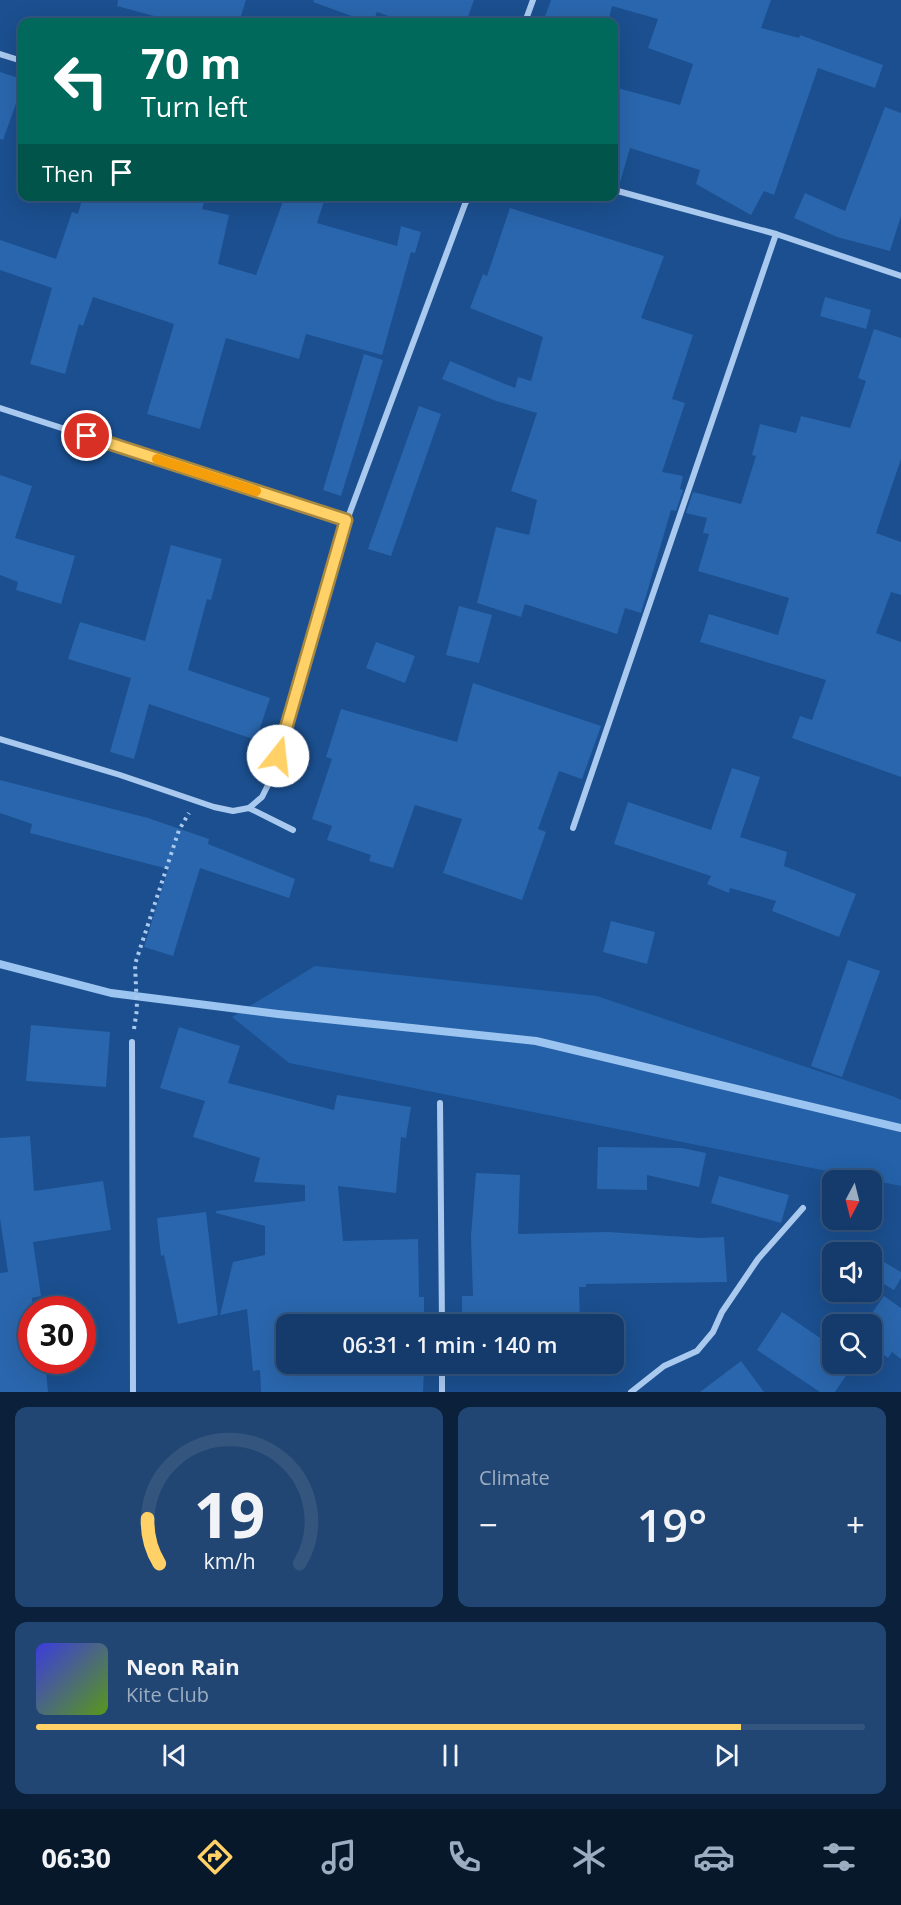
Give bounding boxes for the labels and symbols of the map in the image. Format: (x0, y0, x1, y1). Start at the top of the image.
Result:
pin (61, 410, 112, 461)
position arrow (246, 724, 310, 788)
north arrow (822, 1170, 882, 1230)
speed limit sign: 30 (18, 1296, 96, 1374)

